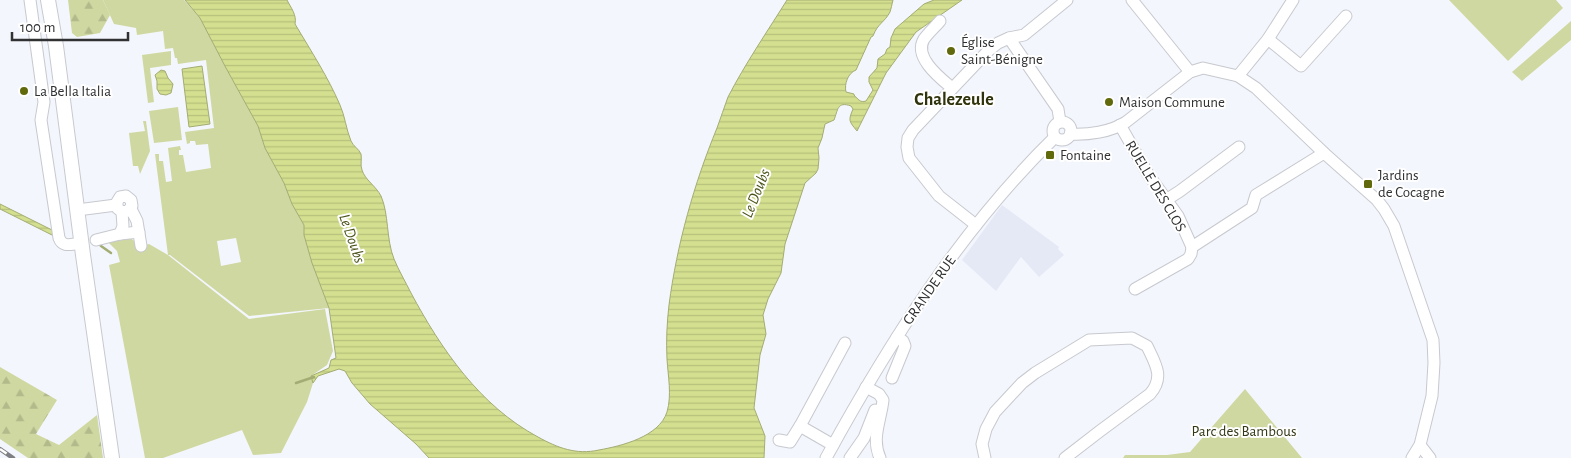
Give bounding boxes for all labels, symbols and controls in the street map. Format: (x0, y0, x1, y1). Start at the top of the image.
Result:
scale bar (12, 10, 129, 42)
text: 100 m (20, 20, 55, 35)
place label: Église Saint-Bénigne (961, 33, 1043, 67)
marker: Église Saint-Bénigne (945, 45, 957, 57)
place label: La Bella Italia (34, 84, 111, 99)
marker: La Bella Italia (18, 85, 30, 97)
district label: Chalezeule (914, 91, 994, 109)
place label: Maison Commune (1119, 95, 1225, 110)
marker: Maison Commune (1103, 96, 1115, 108)
street label: RUELLE DES CLOS (1123, 138, 1189, 234)
place label: Fontaine (1060, 148, 1111, 163)
marker: Fontaine (1044, 149, 1056, 161)
water label: Le Doubs (739, 167, 773, 220)
place label: Jardins de Cocagne (1378, 168, 1445, 200)
marker: Jardins de Cocagne (1362, 178, 1374, 190)
water label: Le Doubs (336, 212, 368, 265)
street label: GRANDE RUE (900, 253, 959, 327)
park label: Parc des Bambous (1191, 424, 1297, 439)

